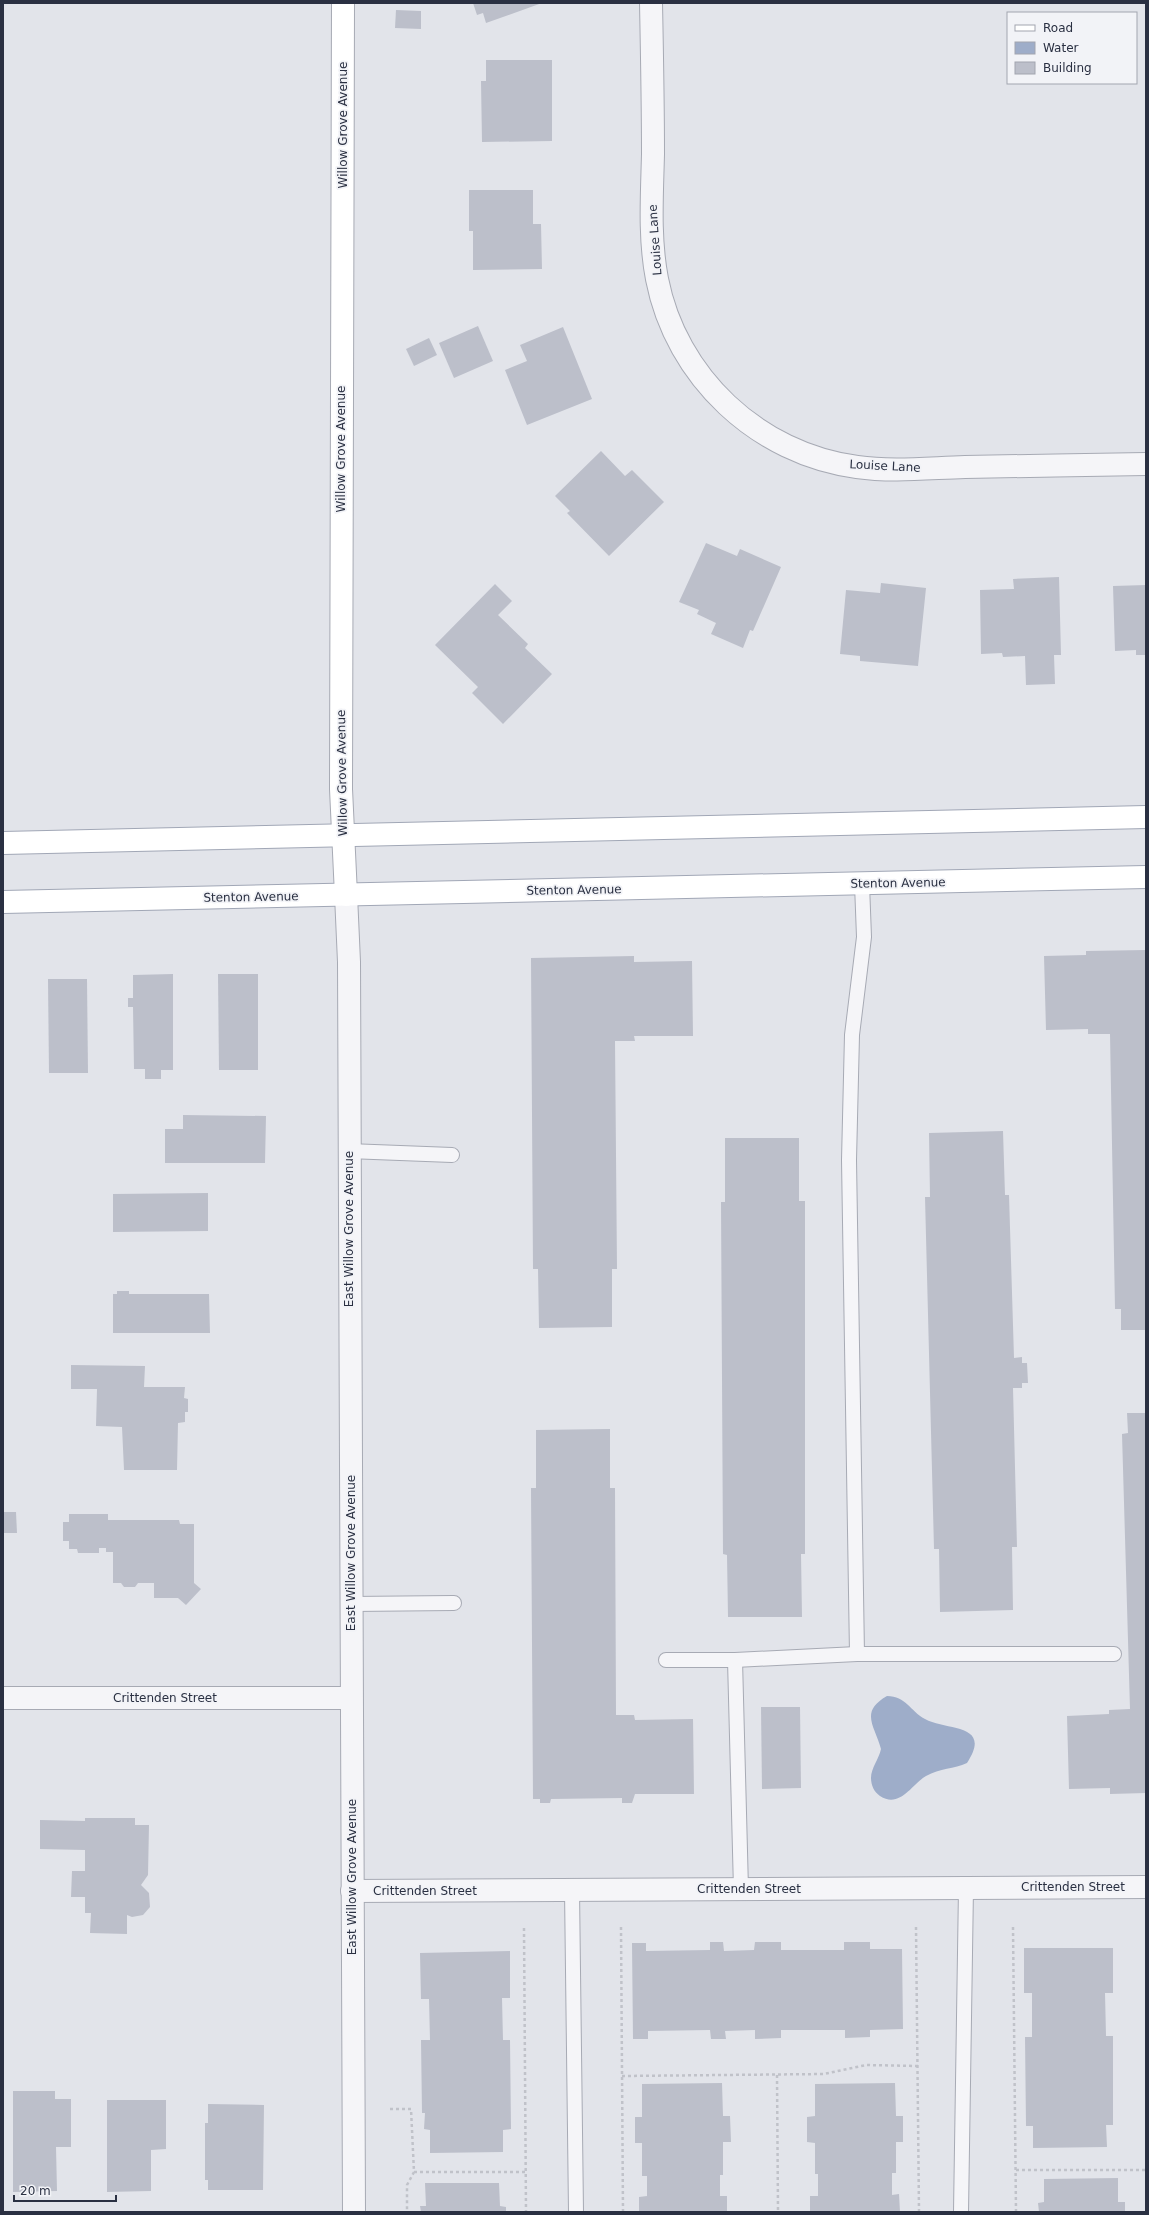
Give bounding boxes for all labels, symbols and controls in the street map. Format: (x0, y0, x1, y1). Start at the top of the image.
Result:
legend (1007, 12, 1137, 84)
text: Road (1043, 21, 1073, 35)
text: Water (1043, 41, 1079, 55)
text: Building (1043, 61, 1092, 75)
street label: Willow Grove Avenue (336, 62, 350, 188)
street label: Louise Lane (646, 204, 664, 276)
street label: Willow Grove Avenue (334, 386, 348, 512)
street label: Louise Lane (849, 457, 921, 475)
street label: Willow Grove Avenue (334, 709, 350, 837)
street label: Stenton Avenue (850, 875, 946, 891)
street label: Stenton Avenue (526, 882, 622, 898)
street label: Stenton Avenue (203, 889, 299, 905)
street label: East Willow Grove Avenue (342, 1151, 356, 1307)
street label: East Willow Grove Avenue (344, 1475, 358, 1631)
street label: Crittenden Street (113, 1691, 217, 1705)
street label: East Willow Grove Avenue (345, 1799, 359, 1955)
street label: Crittenden Street (1021, 1880, 1125, 1894)
street label: Crittenden Street (697, 1882, 801, 1896)
street label: Crittenden Street (373, 1884, 477, 1898)
scale bar (14, 2177, 116, 2203)
text: 20 m (20, 2184, 51, 2198)

